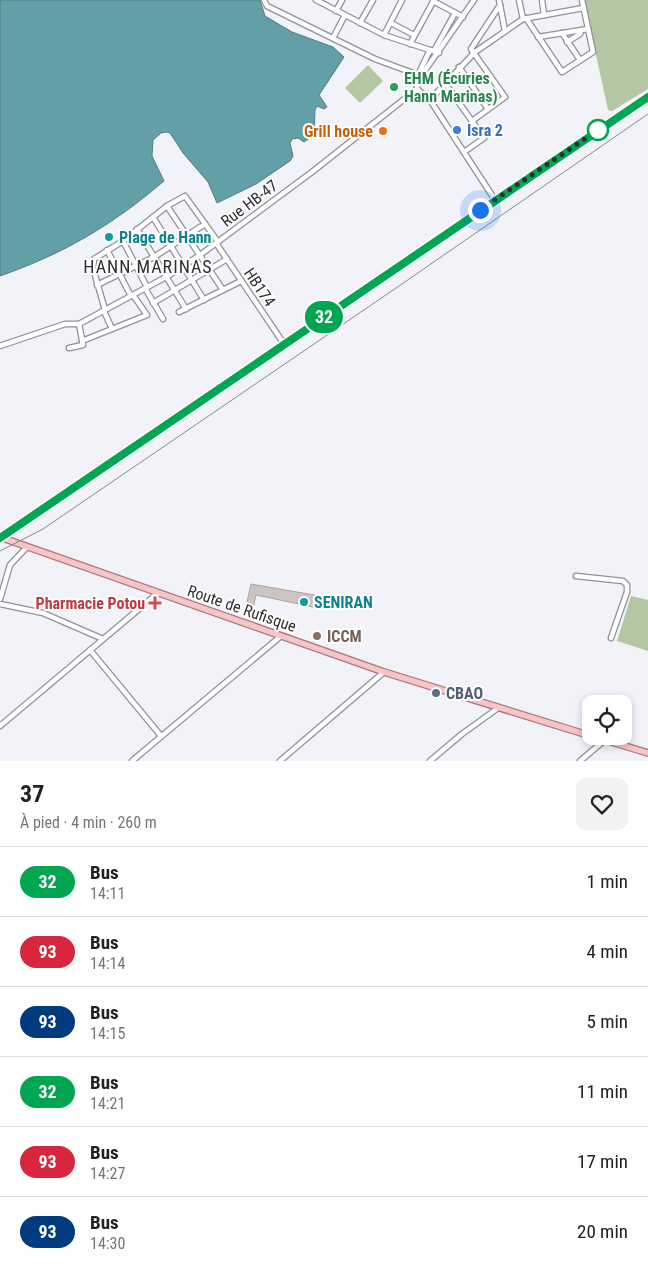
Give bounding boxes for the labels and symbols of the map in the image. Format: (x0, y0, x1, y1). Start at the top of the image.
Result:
place label: EHM (Écuries Hann Marinas) (404, 69, 498, 106)
marker: EHM (Écuries Hann Marinas) (388, 81, 400, 93)
unlabelled marker (587, 119, 609, 141)
place label: Isra 2 (467, 121, 503, 140)
place label: Grill house (304, 122, 373, 141)
marker: Isra 2 (451, 124, 463, 136)
marker: Grill house (377, 125, 389, 137)
street label: Rue HB-47 (217, 176, 281, 231)
your location (468, 198, 493, 223)
place label: Plage de Hann (119, 228, 212, 247)
marker: Plage de Hann (103, 231, 115, 243)
district label: HANN MARINAS (83, 256, 213, 277)
street label: HB174 (240, 264, 279, 310)
line badge: 32 (302, 301, 346, 333)
street label: Route de Rufisque (185, 581, 299, 636)
place label: SENIRAN (314, 593, 373, 612)
place label: Pharmacie Potou (36, 594, 145, 613)
marker: SENIRAN (298, 596, 310, 608)
marker: Pharmacie Potou (149, 597, 161, 609)
place label: ICCM (327, 627, 362, 646)
marker: ICCM (311, 630, 323, 642)
place label: CBAO (446, 684, 483, 703)
marker: CBAO (430, 687, 442, 699)

